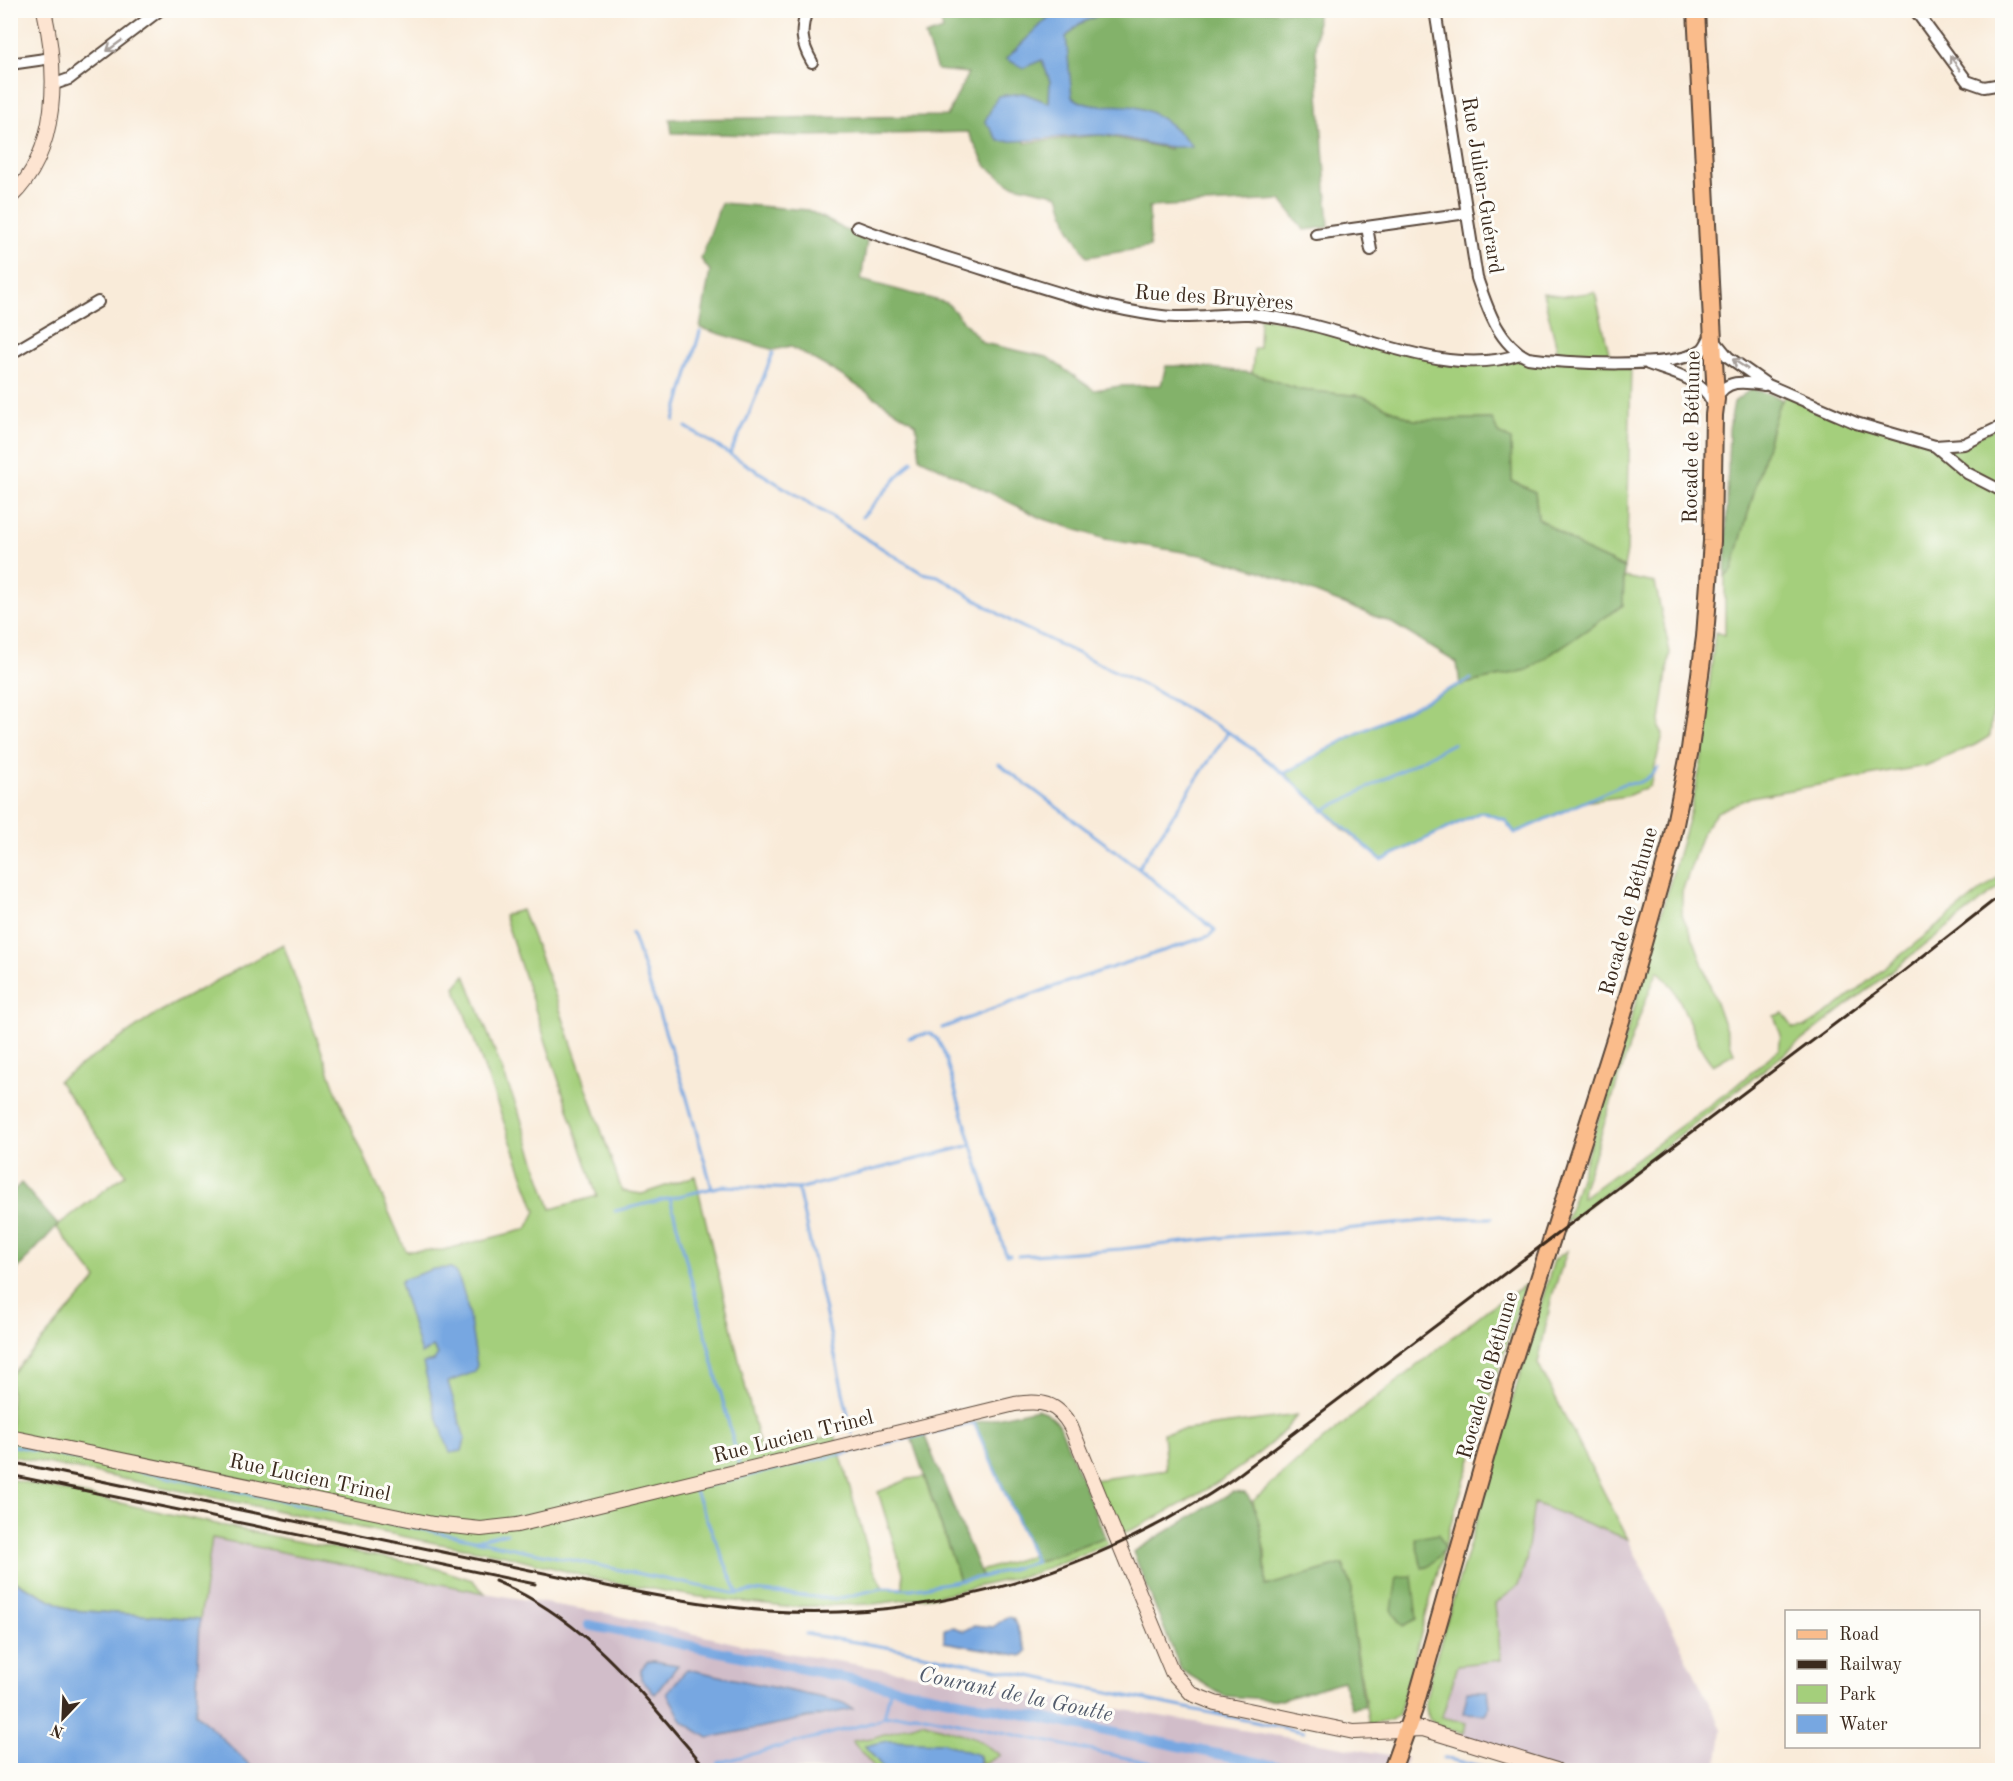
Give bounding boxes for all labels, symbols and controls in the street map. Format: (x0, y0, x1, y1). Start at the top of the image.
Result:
one-way arrow (106, 40, 122, 53)
one-way arrow (1949, 56, 1961, 72)
street label: Rue Julien-Guérard (1457, 95, 1506, 275)
street label: Rue des Bruyères (1134, 282, 1294, 315)
street label: Rocade de Béthune (1680, 350, 1705, 524)
one-way arrow (1731, 358, 1748, 371)
street label: Rocade de Béthune (1597, 825, 1662, 998)
street label: Rocade de Béthune (1454, 1289, 1522, 1462)
street label: Rue Lucien Trinel (711, 1407, 876, 1468)
street label: Rue Lucien Trinel (227, 1451, 393, 1506)
legend (1785, 1610, 1980, 1748)
text: Road (1839, 1626, 1879, 1644)
text: Railway (1839, 1656, 1902, 1674)
water label: Courant de la Goutte (917, 1664, 1115, 1726)
text: Park (1839, 1686, 1876, 1704)
north arrow (33, 1688, 93, 1748)
text: Water (1839, 1716, 1888, 1734)
text: N (48, 1720, 67, 1740)

